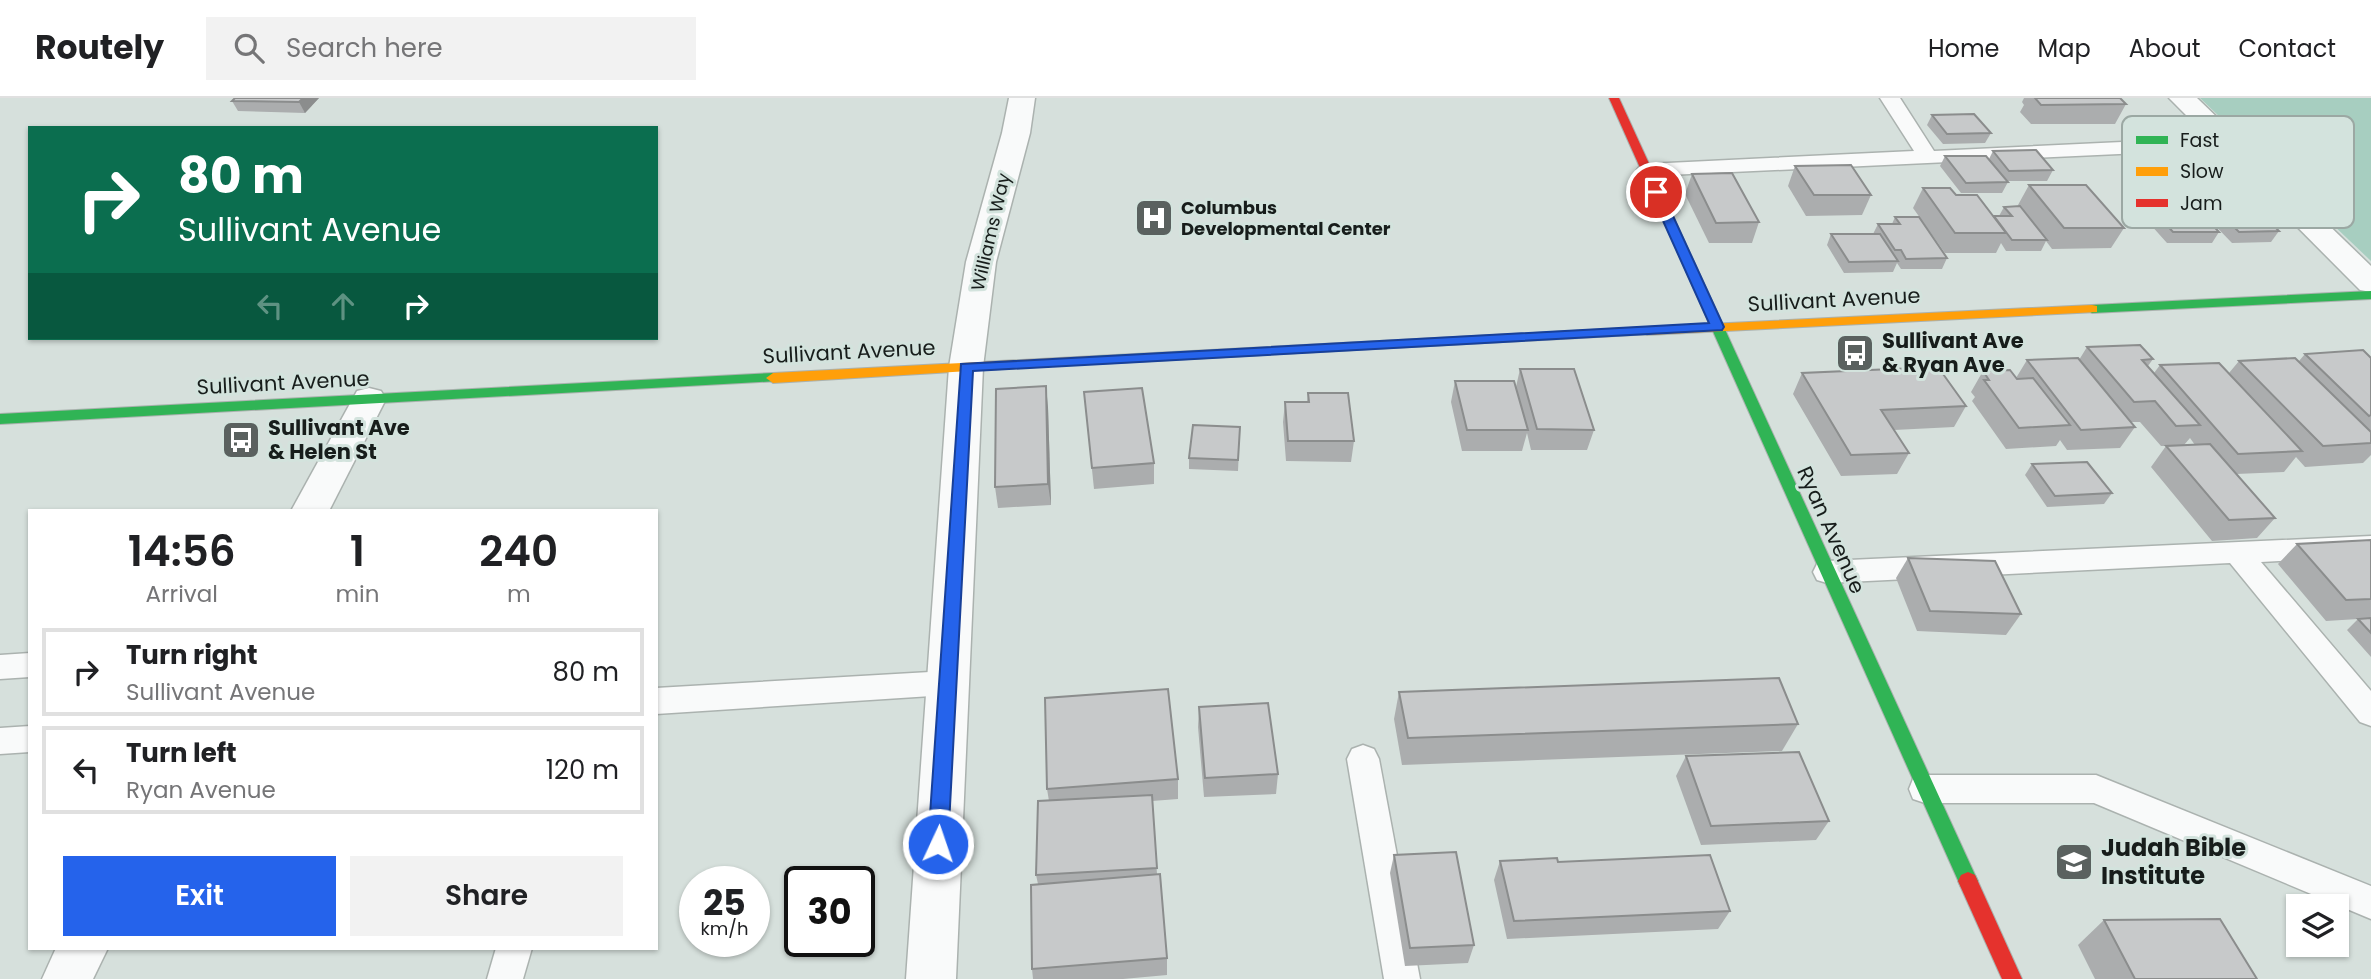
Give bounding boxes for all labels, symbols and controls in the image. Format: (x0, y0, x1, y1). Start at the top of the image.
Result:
search box (206, 17, 696, 80)
text: Routely (35, 24, 164, 71)
icon: search (230, 29, 268, 67)
text: Search here (286, 30, 443, 66)
text: Home (1928, 32, 2000, 65)
text: Map (2038, 32, 2091, 65)
text: About (2129, 32, 2200, 65)
text: Contact (2238, 32, 2336, 65)
legend (2122, 116, 2354, 228)
text: Fast (2180, 127, 2219, 154)
text: 80 m (178, 142, 304, 210)
icon: right (63, 154, 154, 245)
text: Slow (2180, 158, 2224, 185)
pin (1626, 162, 1686, 222)
street label: Williams Way (965, 171, 1016, 293)
icon: arrive (1637, 173, 1675, 211)
text: Jam (2180, 190, 2222, 217)
place label: Columbus Developmental Center (1181, 195, 1391, 241)
hospital icon: Columbus Developmental Center (1133, 197, 1175, 239)
text: Sullivant Avenue (178, 207, 441, 252)
street label: Sullivant Avenue (1747, 280, 1921, 319)
icon: left (251, 287, 289, 325)
icon: ahead (324, 287, 362, 325)
icon: right (397, 287, 435, 325)
place label: Sullivant Ave & Ryan Ave (1882, 326, 2024, 379)
street label: Sullivant Avenue (762, 332, 936, 371)
bus stop icon: Sullivant Ave & Ryan Ave (1834, 332, 1876, 374)
street label: Sullivant Avenue (196, 363, 370, 402)
place label: Sullivant Ave & Helen St (268, 413, 410, 466)
bus stop icon: Sullivant Ave & Helen St (220, 419, 262, 461)
street label: Ryan Avenue (1790, 461, 1873, 598)
text: 14:56 (128, 522, 236, 581)
text: 1 (350, 522, 365, 581)
text: 240 (479, 522, 558, 581)
text: Arrival (145, 578, 218, 610)
text: min (335, 578, 380, 610)
text: m (507, 578, 531, 610)
text: Turn right (126, 637, 258, 673)
icon: right (67, 653, 105, 691)
text: 80 m (553, 654, 619, 690)
text: Sullivant Avenue (126, 676, 315, 708)
text: Turn left (126, 735, 237, 771)
icon: left (67, 751, 105, 789)
text: 120 m (546, 752, 619, 788)
text: Ryan Avenue (126, 774, 276, 806)
position arrow (901, 807, 975, 881)
place label: Judah Bible Institute (2101, 831, 2246, 892)
school or university icon: Judah Bible Institute (2053, 841, 2095, 883)
button: Exit (63, 856, 336, 936)
button: Share (350, 856, 623, 936)
speed limit sign: 30 (784, 866, 875, 957)
text: 25 (703, 878, 746, 927)
map controls (2286, 894, 2349, 957)
button: layers (2286, 894, 2349, 957)
text: km/h (701, 916, 748, 941)

